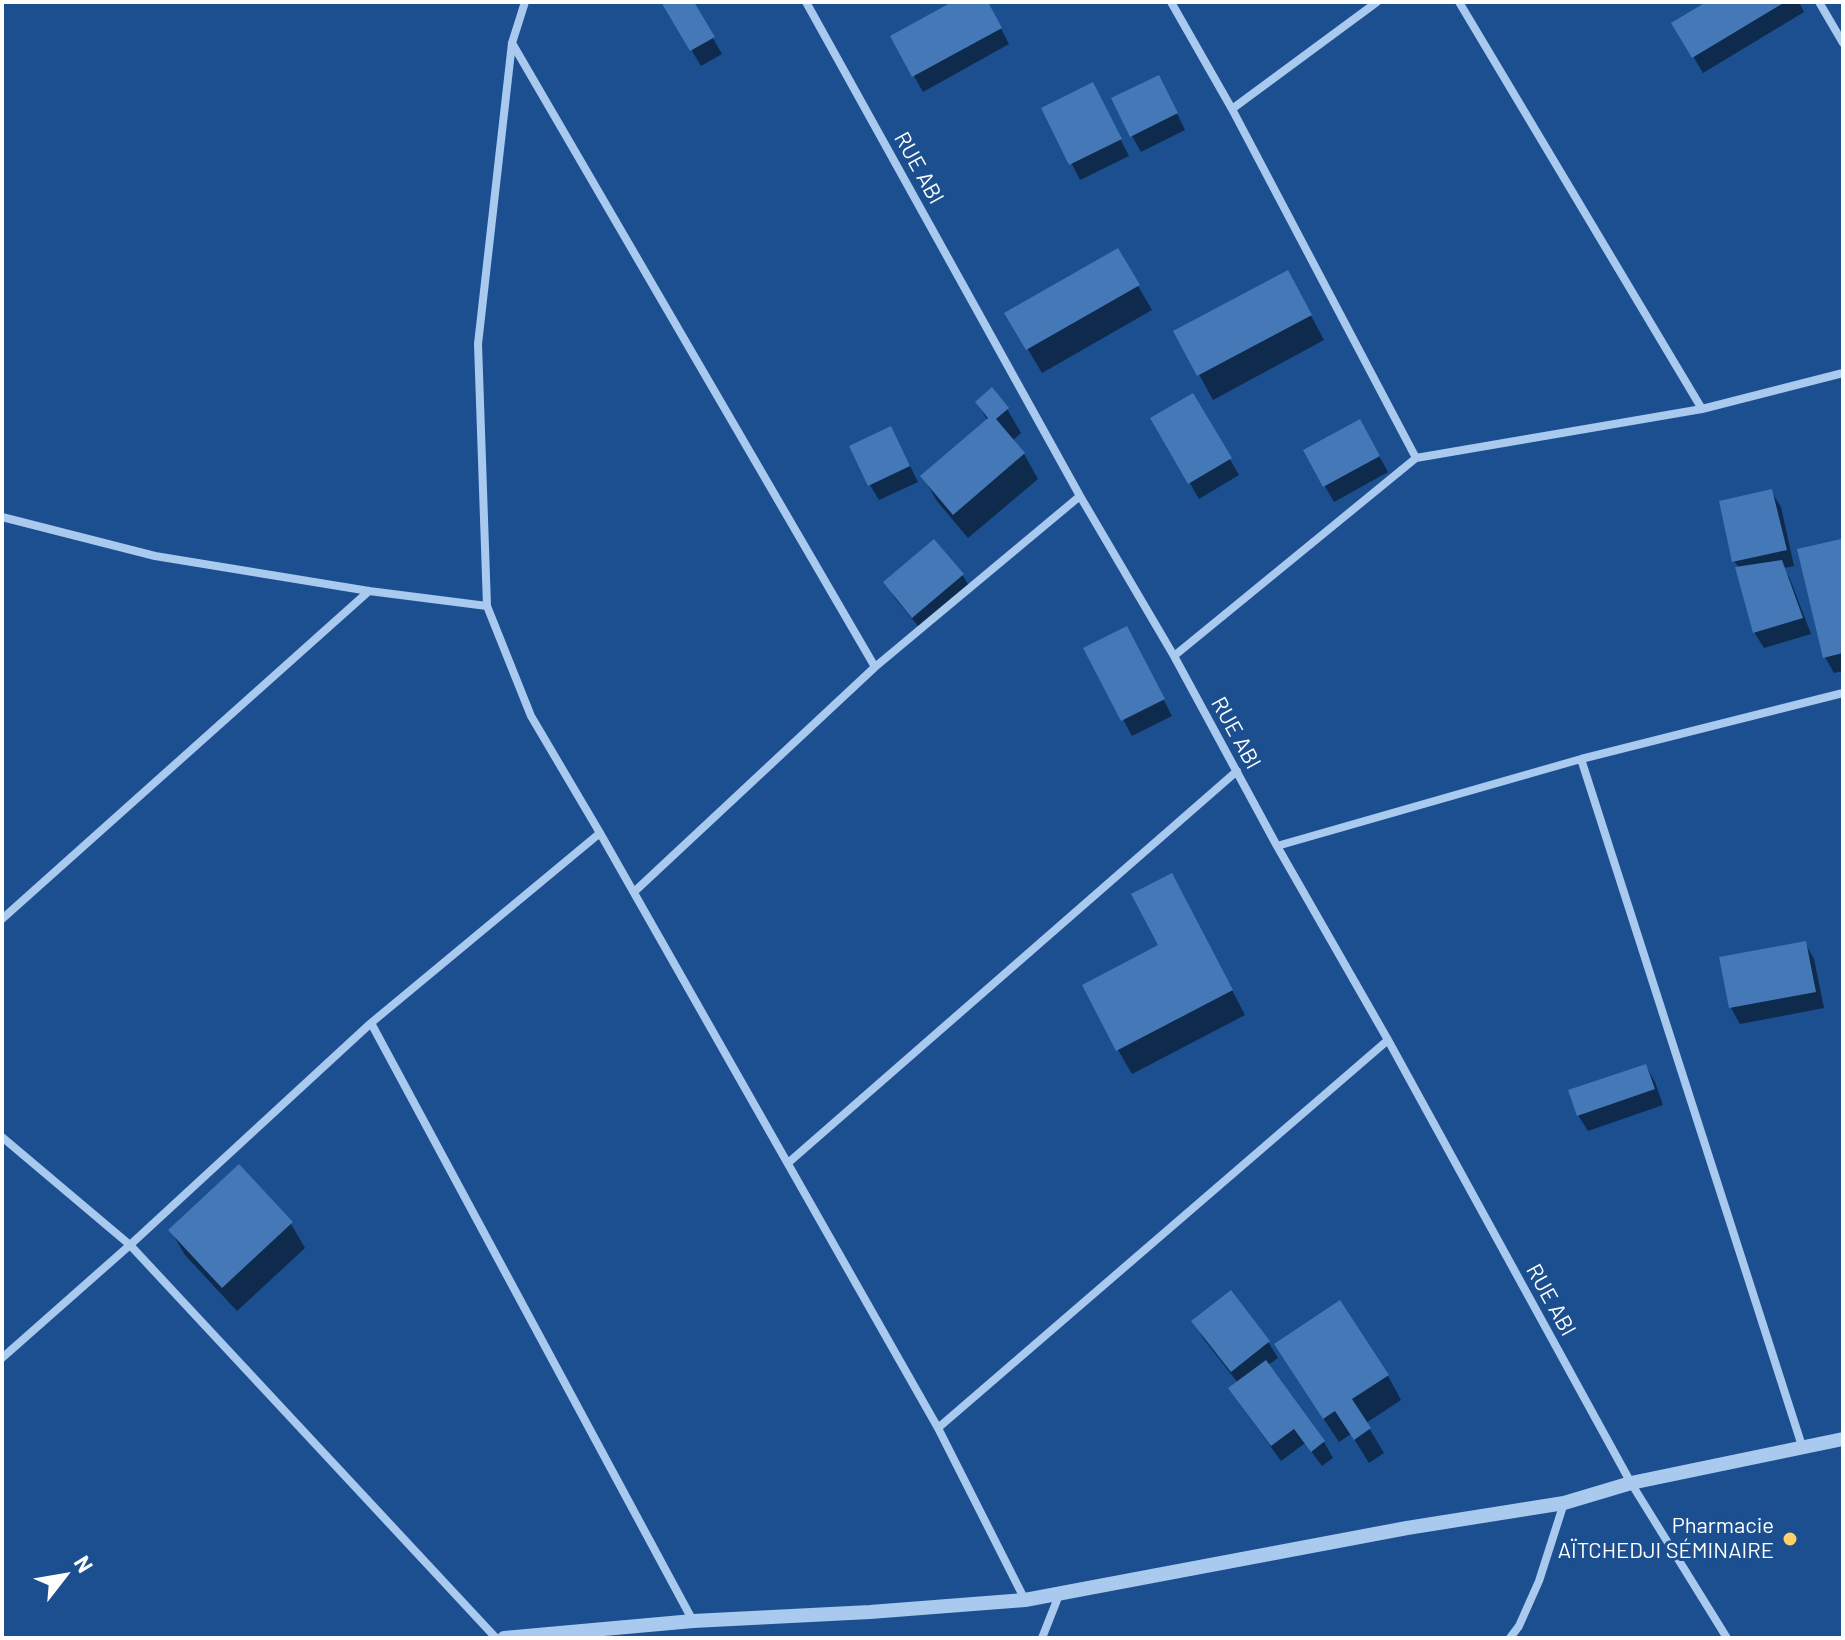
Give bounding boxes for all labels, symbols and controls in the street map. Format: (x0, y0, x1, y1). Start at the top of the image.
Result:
street label: RUE ABI (888, 127, 950, 209)
street label: RUE ABI (1205, 692, 1267, 774)
street label: RUE ABI (1520, 1259, 1582, 1341)
place label: Pharmacie AÏTCHEDJI SÉMINAIRE (1558, 1513, 1774, 1564)
marker: Pharmacie AÏTCHEDJI SÉMINAIRE (1781, 1530, 1799, 1548)
north arrow (24, 1536, 104, 1616)
text: N (70, 1551, 99, 1577)

